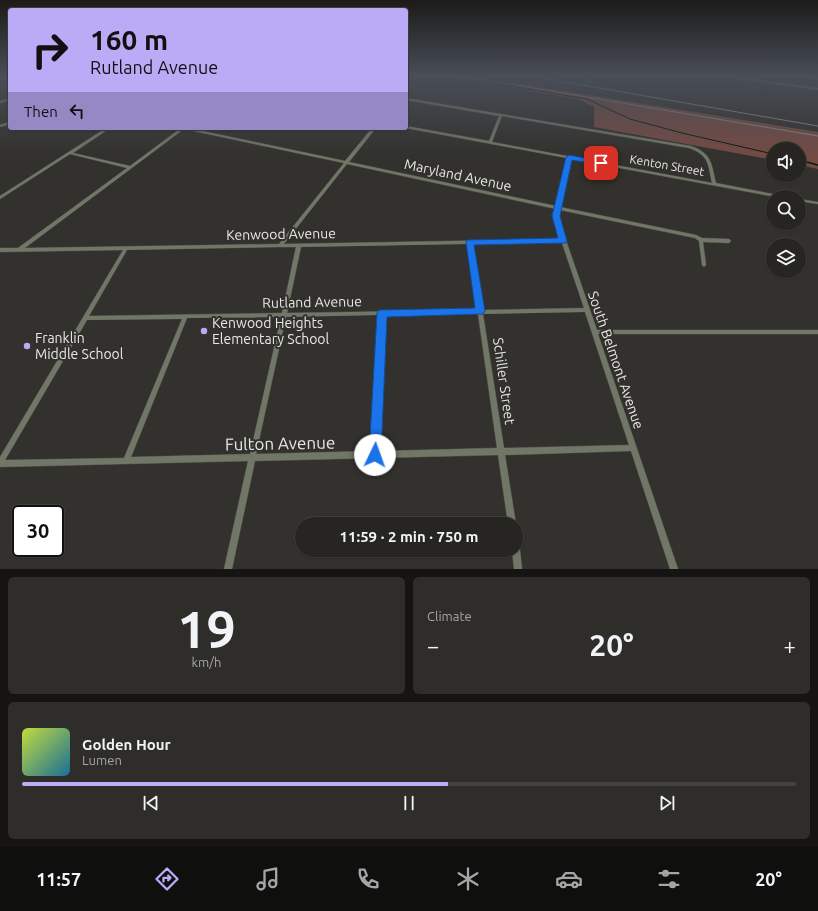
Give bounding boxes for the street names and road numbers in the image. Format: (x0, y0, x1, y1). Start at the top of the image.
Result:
street label: Kenton Street (629, 152, 706, 178)
street label: Maryland Avenue (403, 156, 513, 194)
street label: Kenwood Avenue (226, 225, 336, 243)
street label: South Belmont Avenue (585, 289, 647, 431)
street label: Rutland Avenue (262, 293, 362, 311)
street label: Schiller Street (490, 336, 518, 426)
street label: Fulton Avenue (225, 433, 335, 453)

